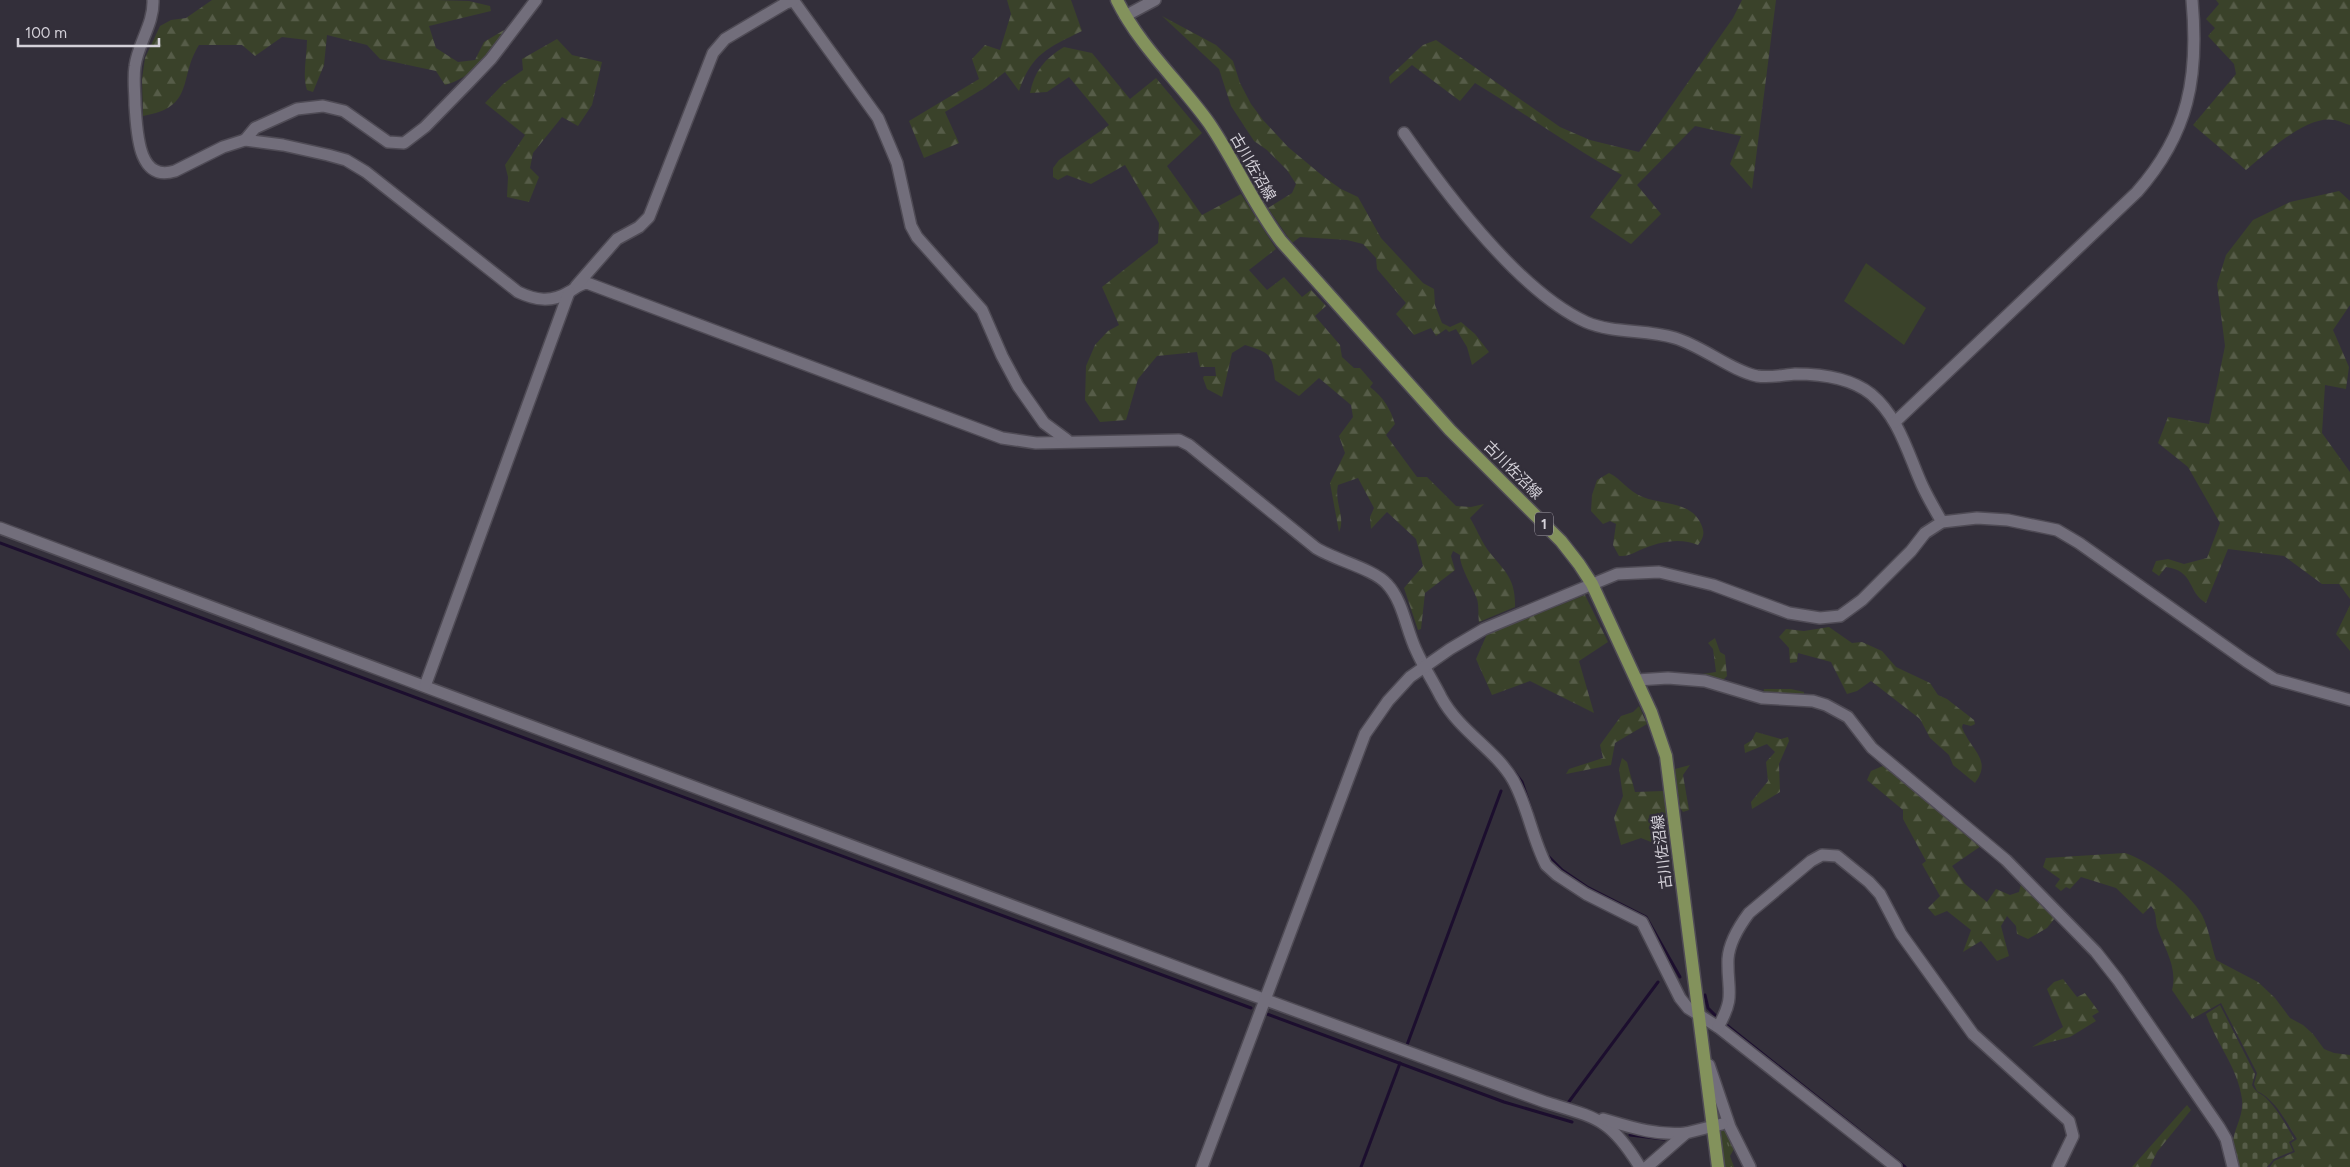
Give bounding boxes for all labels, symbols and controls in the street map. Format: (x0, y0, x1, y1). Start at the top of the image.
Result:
scale bar (18, 15, 159, 47)
text: 100 m (25, 24, 67, 42)
street label: 古川佐沼線 (1226, 130, 1280, 204)
street label: 古川佐沼線 (1480, 437, 1546, 503)
road number: 1 (1535, 512, 1553, 536)
street label: 古川佐沼線 (1648, 814, 1676, 890)

